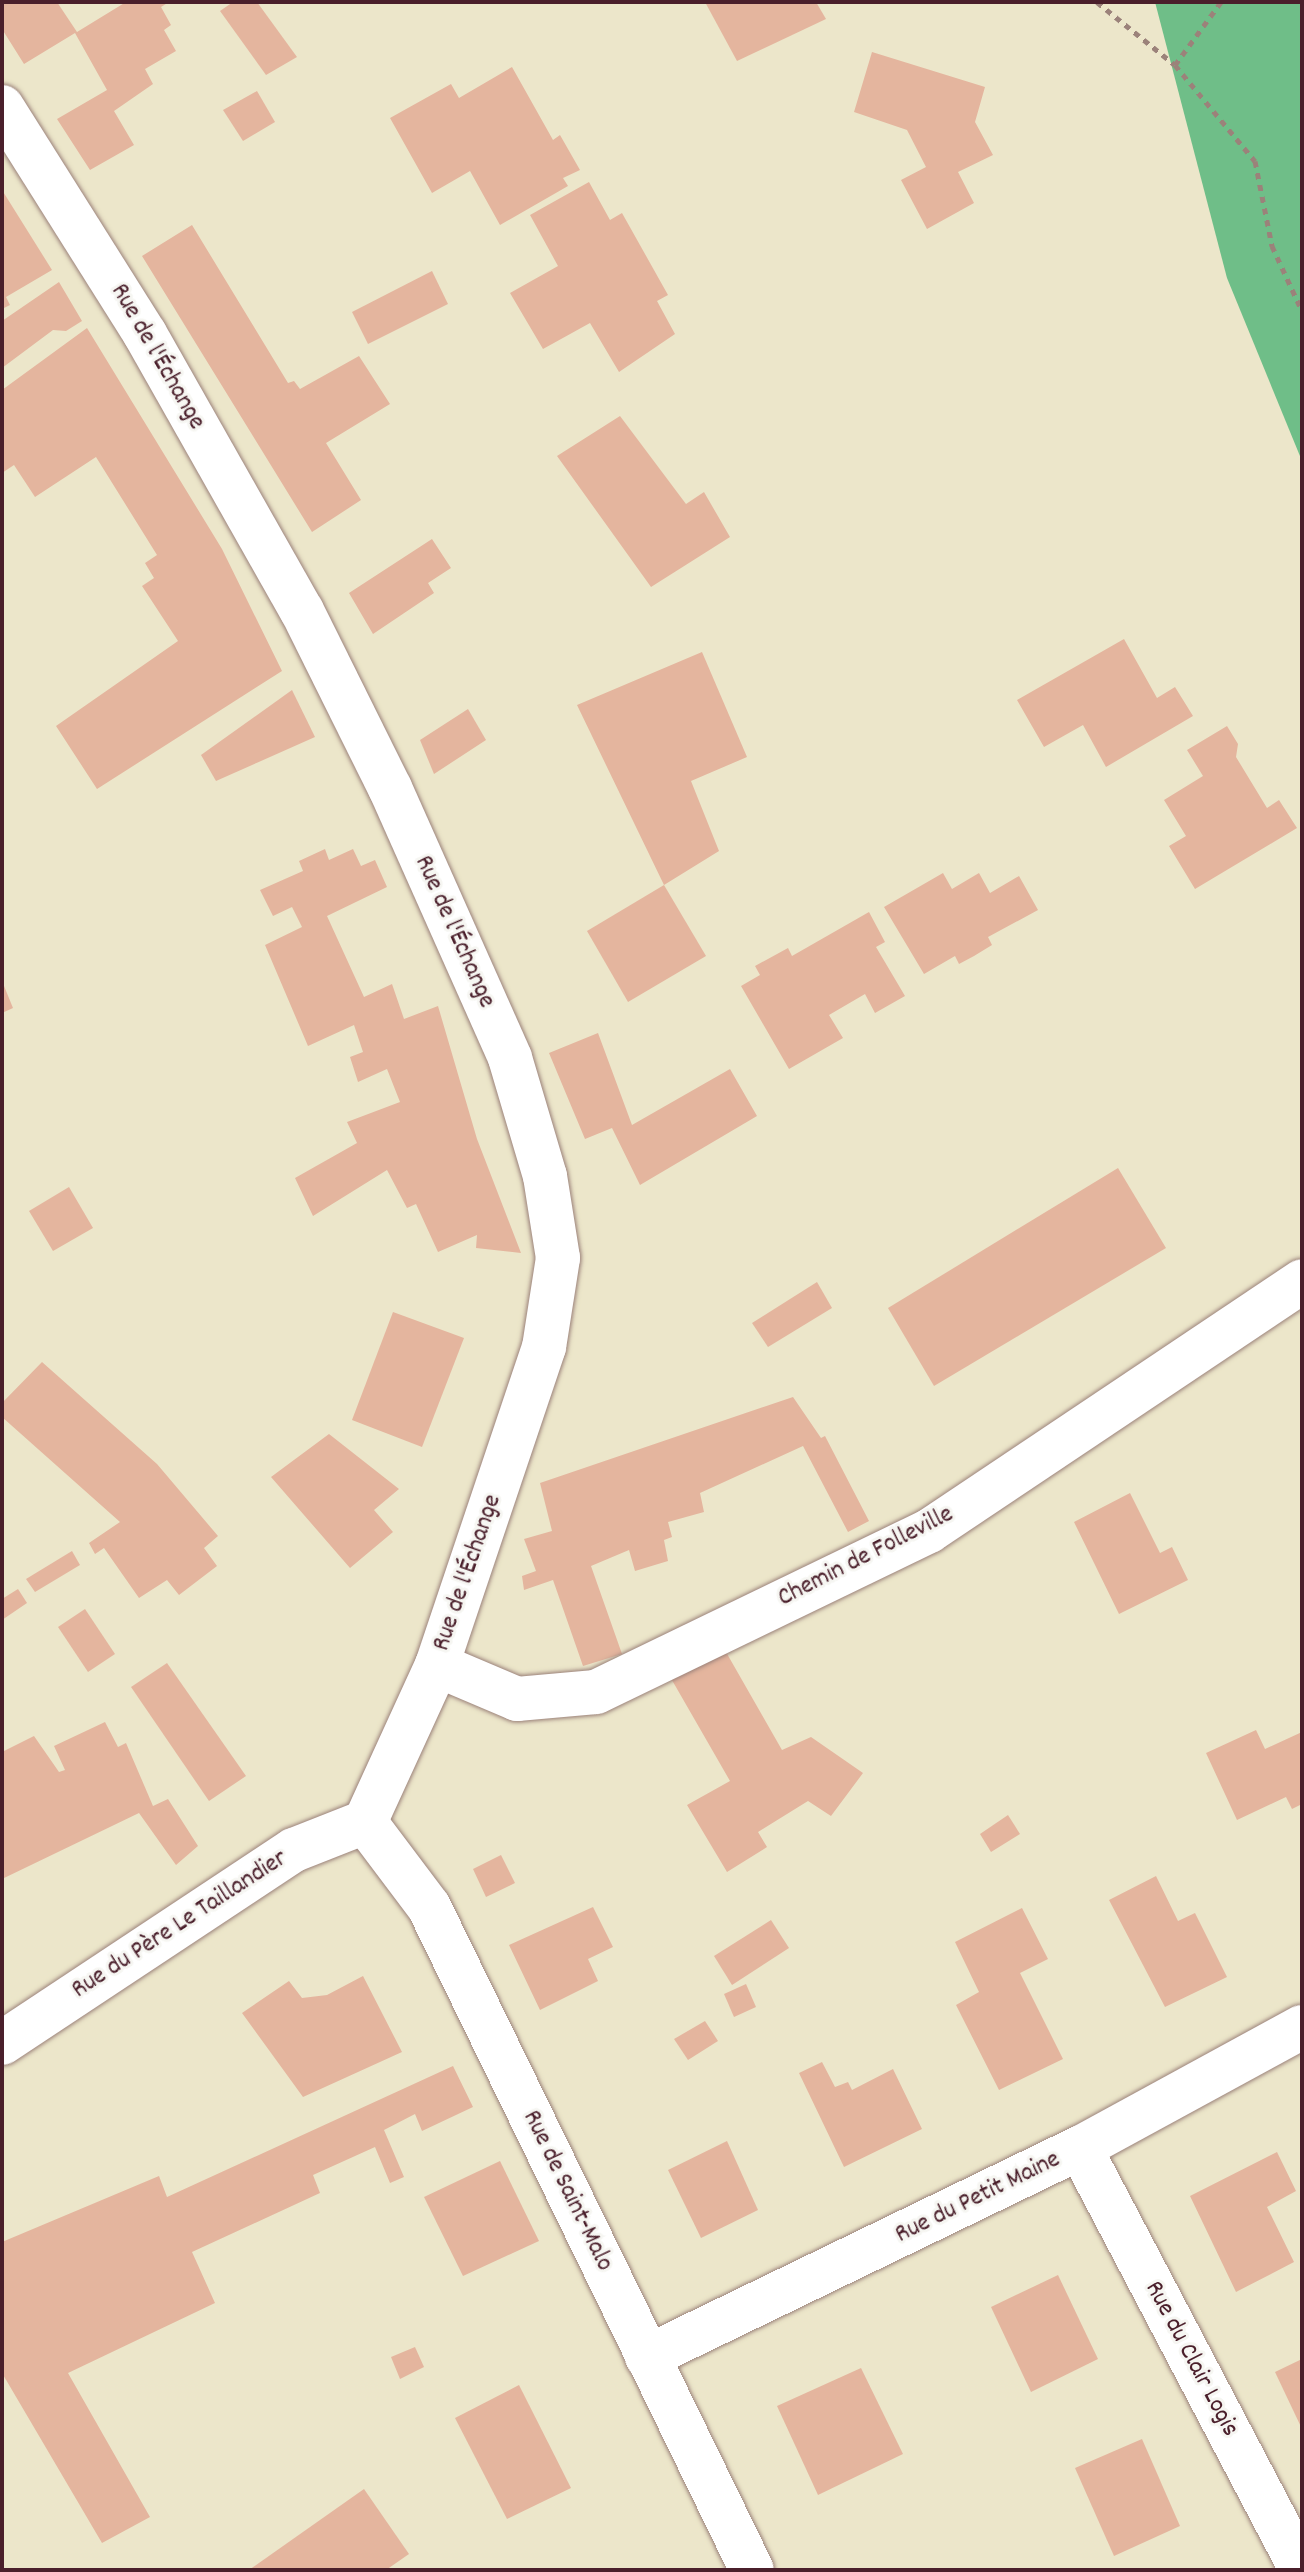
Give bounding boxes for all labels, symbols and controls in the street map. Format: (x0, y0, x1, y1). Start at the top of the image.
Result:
street label: Rue de l'Échange (103, 278, 211, 436)
street label: Rue de l'Échange (407, 851, 501, 1013)
street label: Rue de l'Échange (427, 1491, 509, 1655)
street label: Chemin de Folleville (773, 1499, 959, 1615)
street label: Rue du Père Le Taillandier (66, 1844, 294, 2006)
street label: Rue de Saint-Malo (515, 2106, 619, 2276)
street label: Rue du Petit Maine (891, 2145, 1065, 2251)
street label: Rue du Clair Logis (1137, 2276, 1245, 2442)

